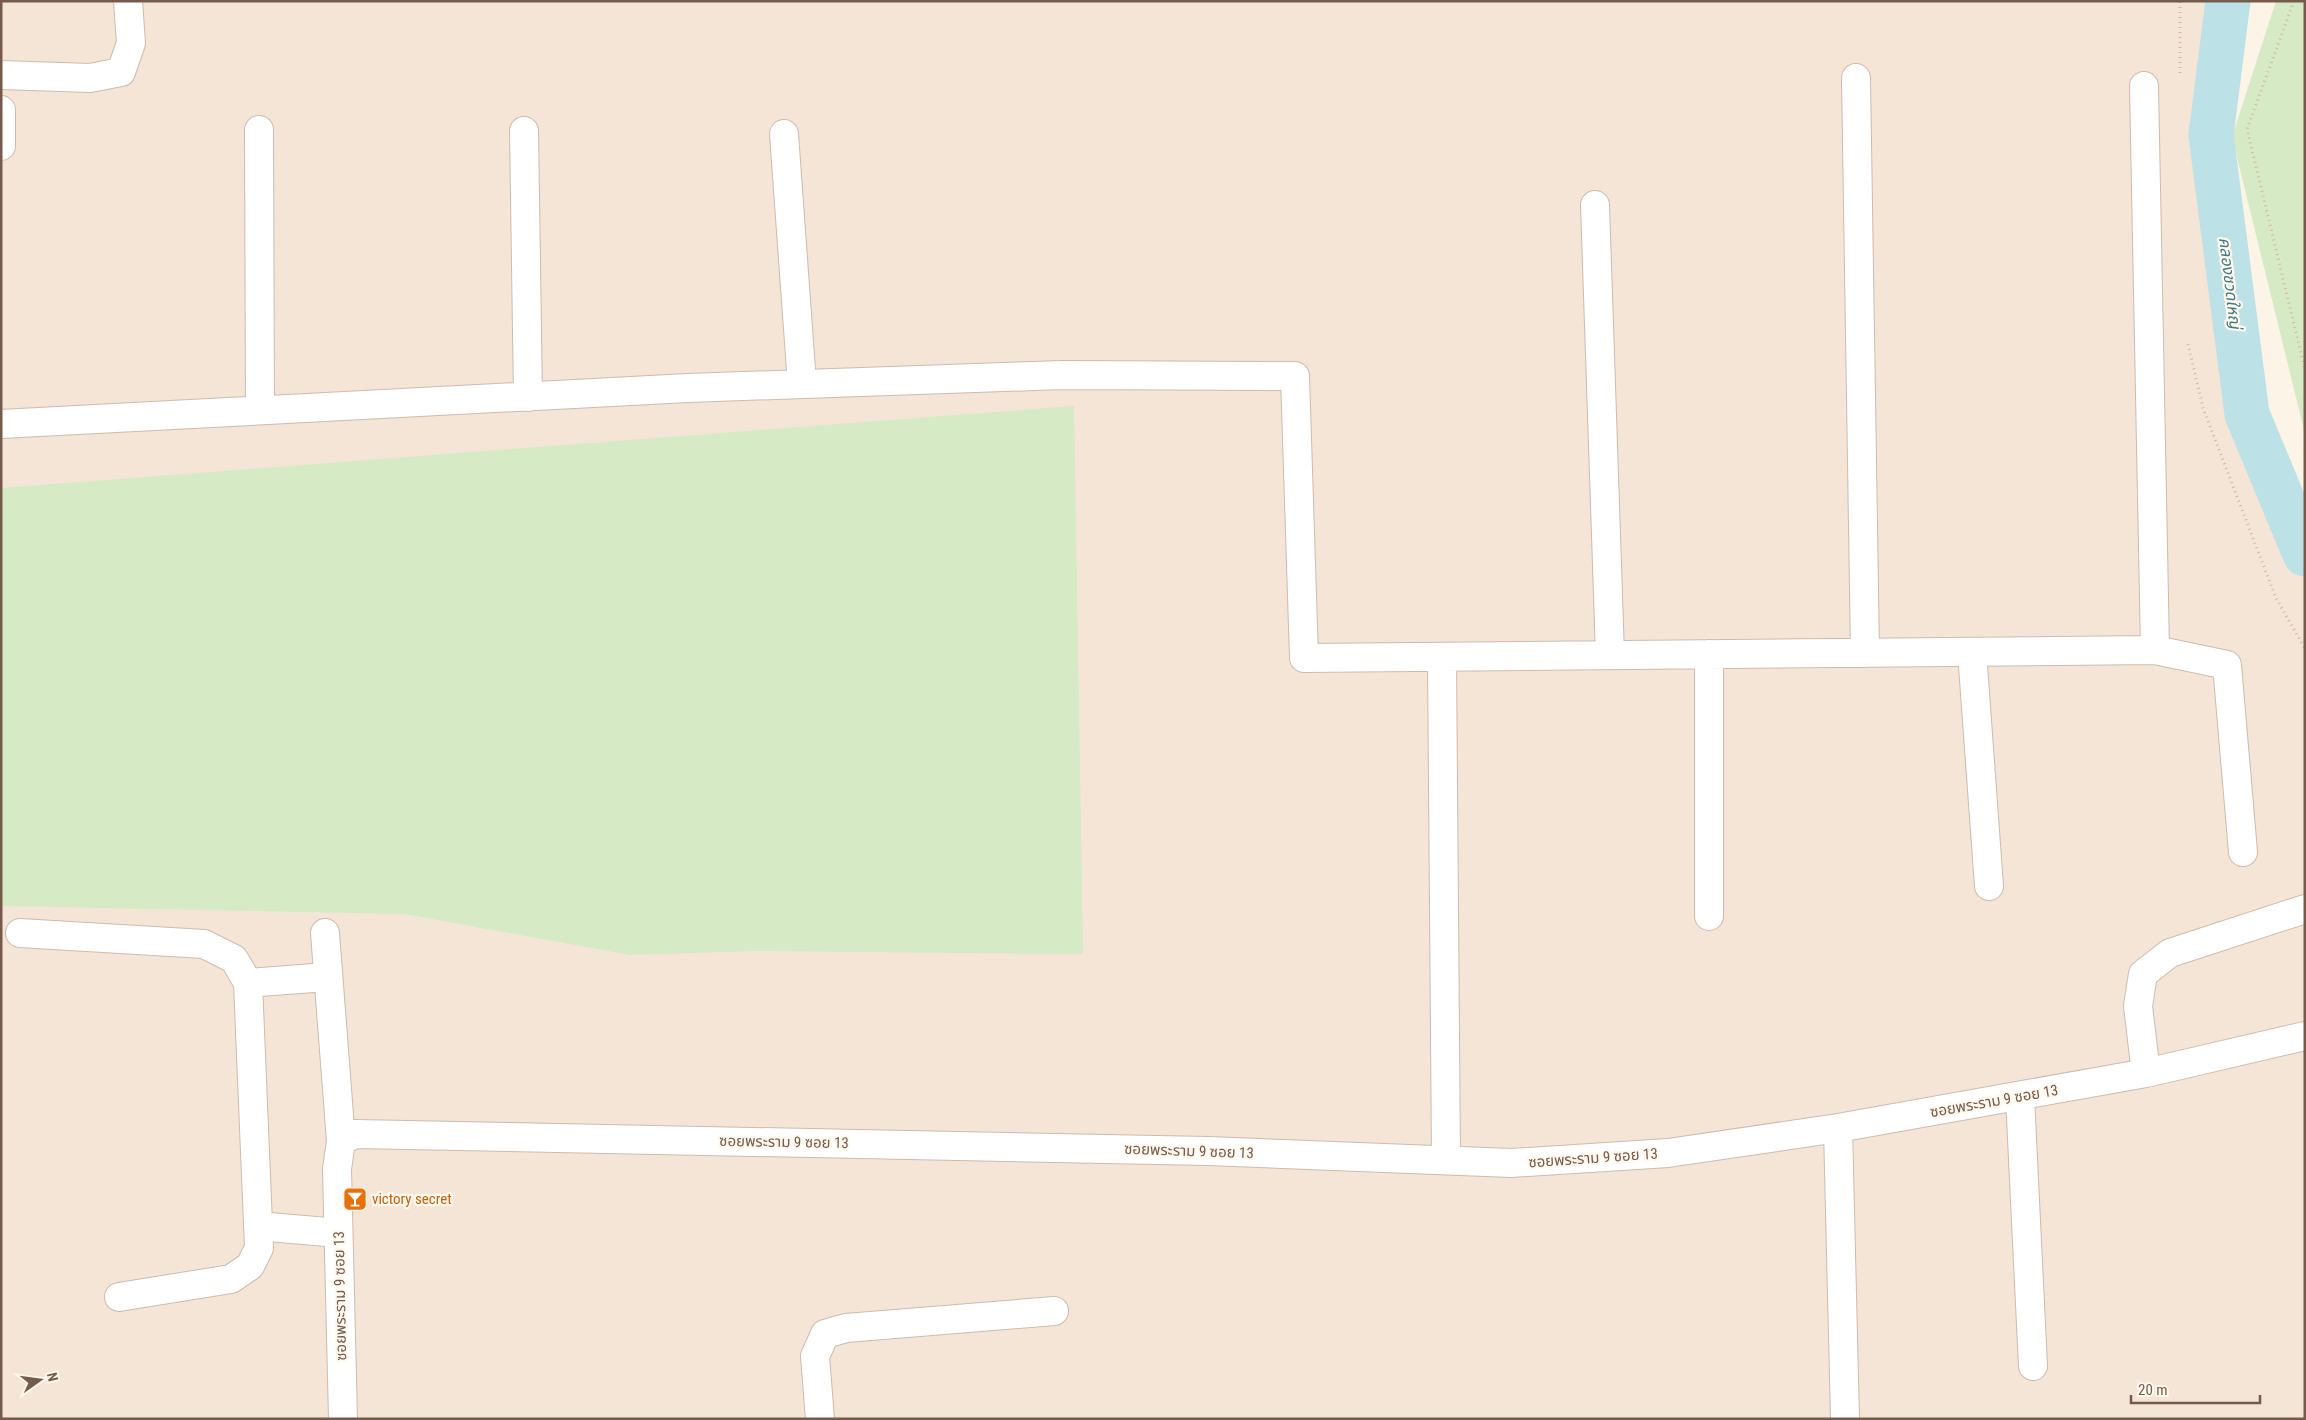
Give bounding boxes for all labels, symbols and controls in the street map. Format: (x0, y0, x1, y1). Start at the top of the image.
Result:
water label: คลองชวดใหญ่ (2215, 236, 2245, 332)
street label: ซอยพระราม 9 ซอย 13 (1929, 1081, 2059, 1121)
street label: ซอยพระราม 9 ซอย 13 (719, 1132, 849, 1152)
street label: ซอยพระราม 9 ซอย 13 (1124, 1140, 1254, 1162)
street label: ซอยพระราม 9 ซอย 13 (1528, 1144, 1658, 1172)
bar icon: victory secret (342, 1186, 368, 1212)
place label: victory secret (372, 1190, 452, 1208)
street label: ซอยพระราม 9 ซอย 13 (330, 1231, 350, 1361)
north arrow (15, 1355, 65, 1405)
text: N (44, 1371, 61, 1383)
scale bar (2131, 1372, 2260, 1404)
text: 20 m (2138, 1381, 2168, 1399)

